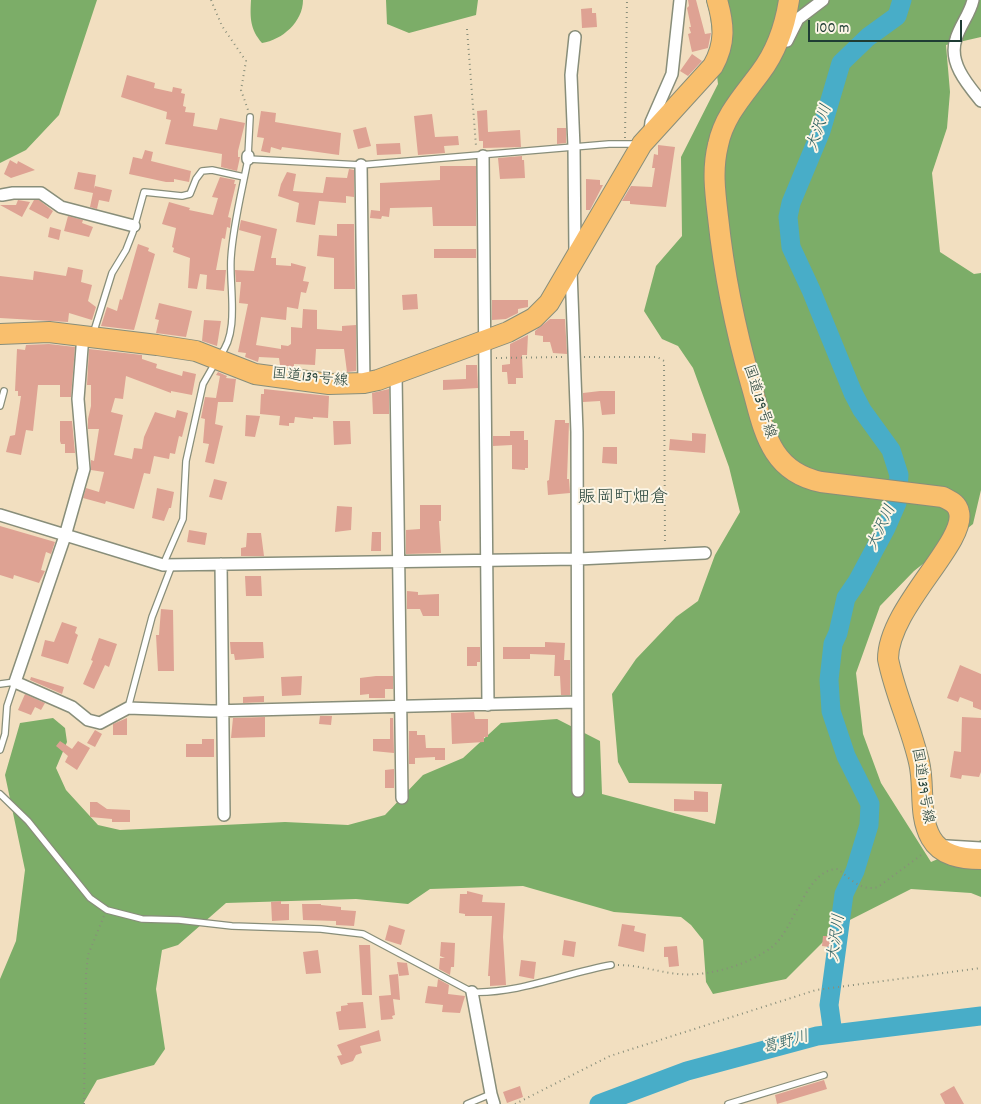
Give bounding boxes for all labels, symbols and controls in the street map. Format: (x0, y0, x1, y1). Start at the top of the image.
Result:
scale bar (811, 10, 965, 42)
text: 100 m (816, 18, 849, 40)
water label: 大沢川 (804, 102, 838, 154)
street label: 国道139号線 (738, 363, 778, 441)
street label: 国道139号線 (271, 366, 349, 392)
district label: 賑岡町畑倉 (578, 489, 668, 511)
water label: 大沢川 (864, 502, 902, 554)
street label: 国道139号線 (906, 747, 936, 825)
water label: 大沢川 (825, 913, 851, 963)
water label: 葛野川 (760, 1029, 812, 1059)

